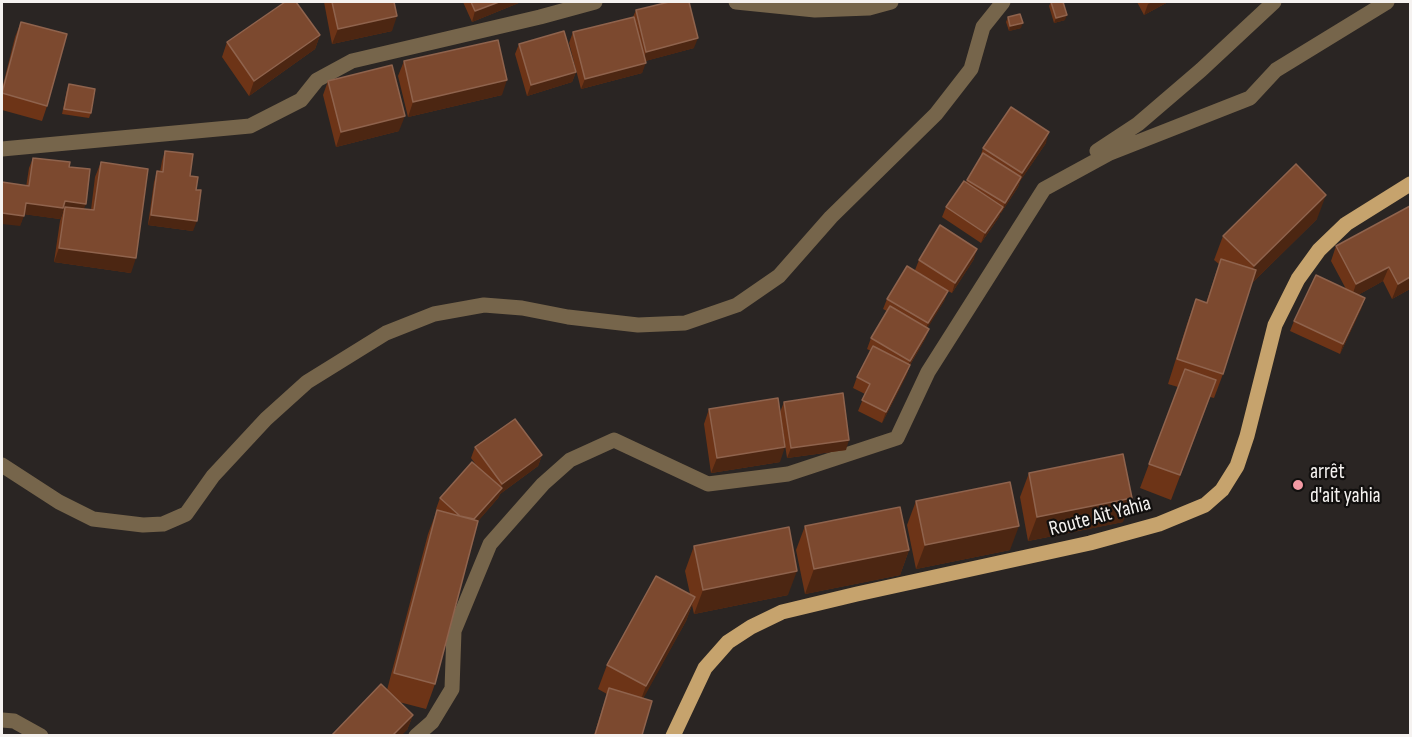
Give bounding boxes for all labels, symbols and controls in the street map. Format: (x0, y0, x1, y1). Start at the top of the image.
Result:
place label: arrêt d'ait yahia (1310, 460, 1381, 510)
marker: arrêt d'ait yahia (1291, 478, 1305, 492)
street label: Route Ait Yahia (1046, 491, 1154, 543)

